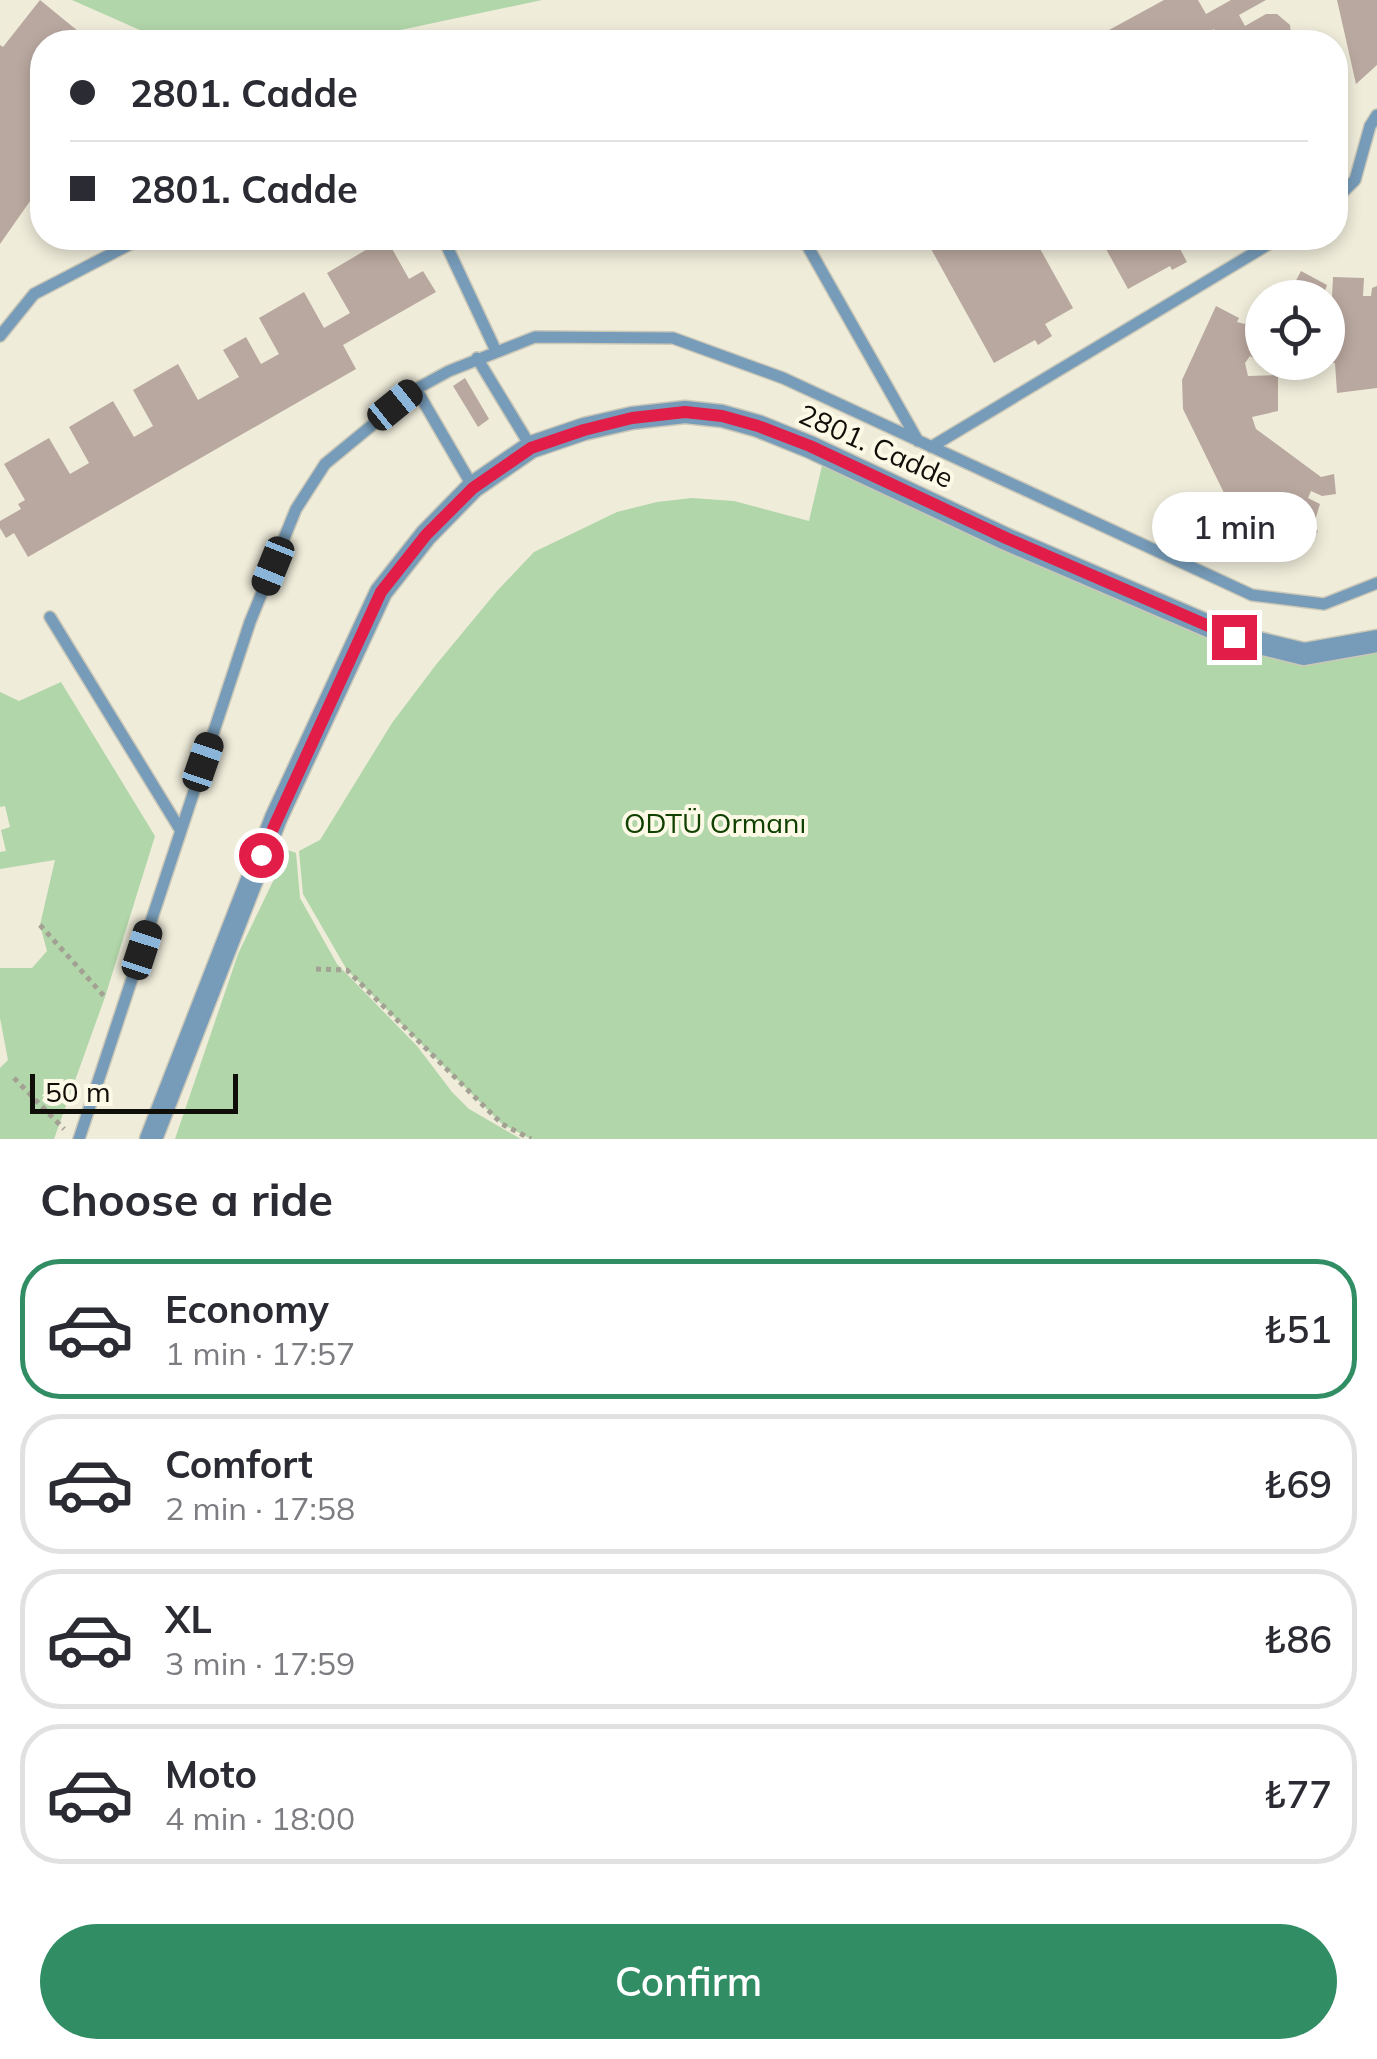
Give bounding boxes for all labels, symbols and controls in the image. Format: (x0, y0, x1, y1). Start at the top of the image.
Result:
text: 2801. Cadde (130, 69, 358, 117)
text: 2801. Cadde (130, 165, 358, 213)
map controls (1245, 280, 1345, 380)
button: locate (1245, 280, 1345, 380)
car (362, 374, 428, 436)
street label: 2801. Cadde (794, 396, 959, 495)
callout: 1 min (1152, 492, 1316, 562)
text: 1 min (1193, 507, 1276, 547)
car (248, 533, 298, 599)
route end (1212, 615, 1257, 660)
car (179, 729, 227, 795)
park label: ODTÜ Ormanı (624, 805, 806, 840)
route start (239, 833, 284, 878)
car (118, 917, 166, 983)
scale bar (30, 1069, 238, 1114)
text: 50 m (45, 1074, 111, 1109)
text: Choose a ride (40, 1171, 333, 1227)
icon: car (45, 1284, 135, 1374)
text: Economy (165, 1285, 329, 1333)
text: ₺51 (1264, 1305, 1332, 1353)
text: 1 min · 17:57 (165, 1333, 355, 1373)
icon: car (45, 1439, 135, 1529)
text: Comfort (165, 1440, 313, 1488)
text: ₺69 (1264, 1460, 1332, 1508)
text: 2 min · 17:58 (165, 1488, 355, 1528)
icon: car (45, 1594, 135, 1684)
text: XL (165, 1595, 212, 1643)
text: ₺86 (1264, 1615, 1332, 1663)
text: 3 min · 17:59 (165, 1643, 355, 1683)
icon: car (45, 1749, 135, 1839)
text: Moto (165, 1750, 257, 1798)
text: ₺77 (1264, 1770, 1332, 1818)
text: 4 min · 18:00 (165, 1798, 355, 1838)
button: Confirm (40, 1924, 1337, 2039)

